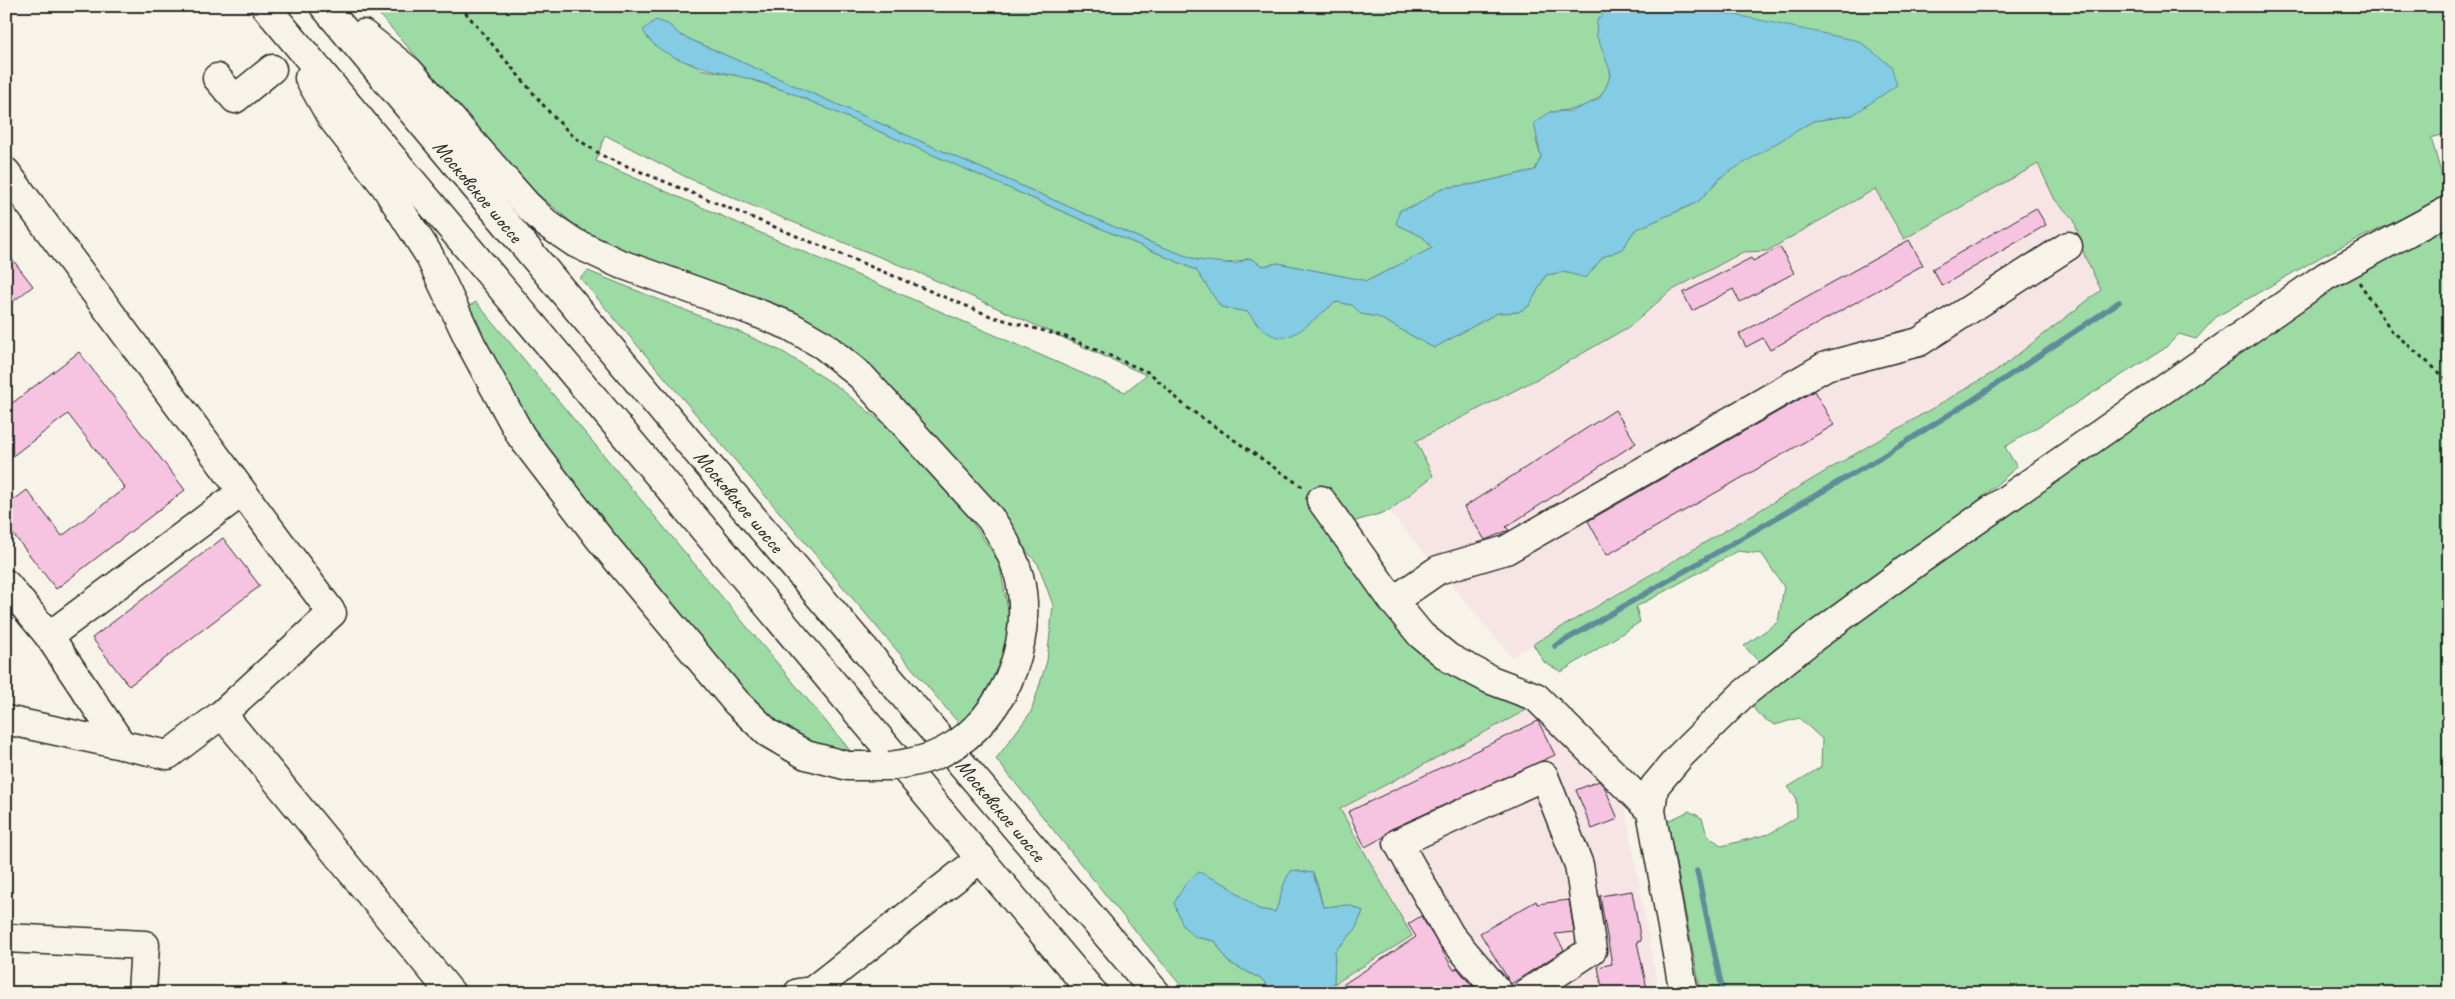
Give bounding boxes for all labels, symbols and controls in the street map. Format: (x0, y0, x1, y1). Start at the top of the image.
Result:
street label: Московское шоссе (427, 134, 529, 249)
street label: Московское шоссе (688, 444, 790, 559)
street label: Московское шоссе (950, 753, 1052, 868)

